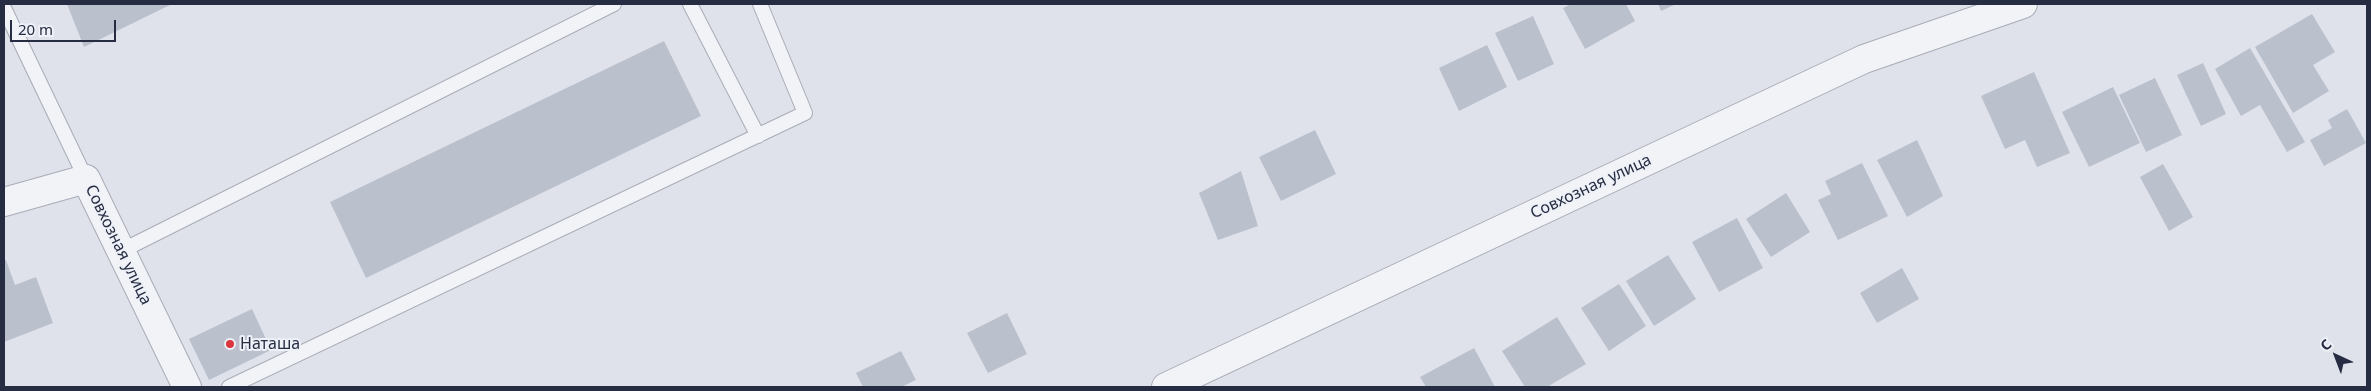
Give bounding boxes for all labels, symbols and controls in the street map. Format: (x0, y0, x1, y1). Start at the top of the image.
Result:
scale bar (12, 10, 119, 42)
text: 20 m (18, 19, 53, 39)
street label: Совхозная улица (1528, 151, 1654, 223)
street label: Совхозная улица (81, 182, 155, 308)
north arrow (2311, 331, 2361, 381)
place label: Наташа (240, 334, 300, 354)
text: С (2316, 335, 2335, 355)
marker: Наташа (224, 338, 236, 350)

